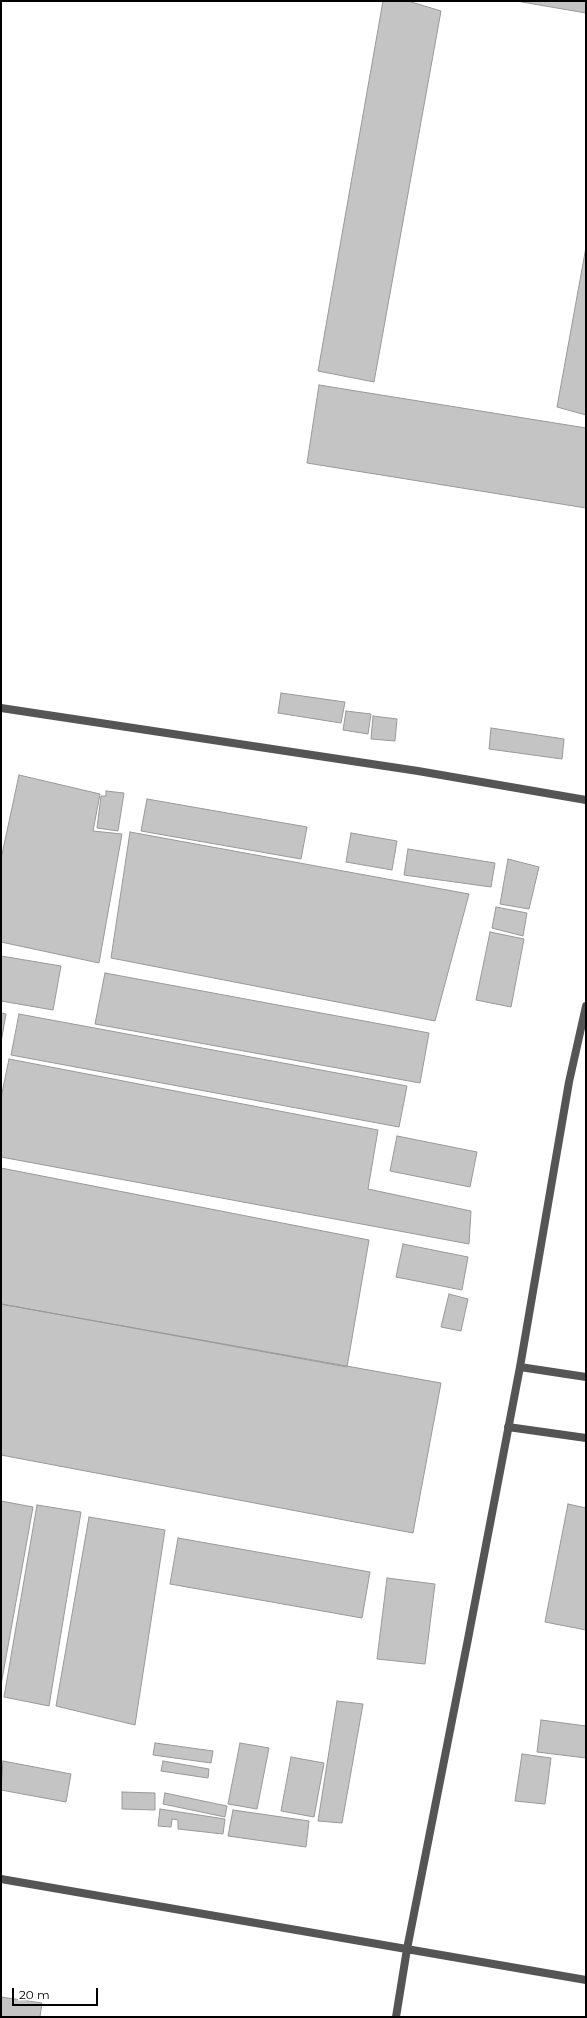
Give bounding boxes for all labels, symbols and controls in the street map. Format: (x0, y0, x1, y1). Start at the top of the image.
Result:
scale bar (14, 1980, 100, 2006)
text: 20 m (19, 1987, 50, 2002)

